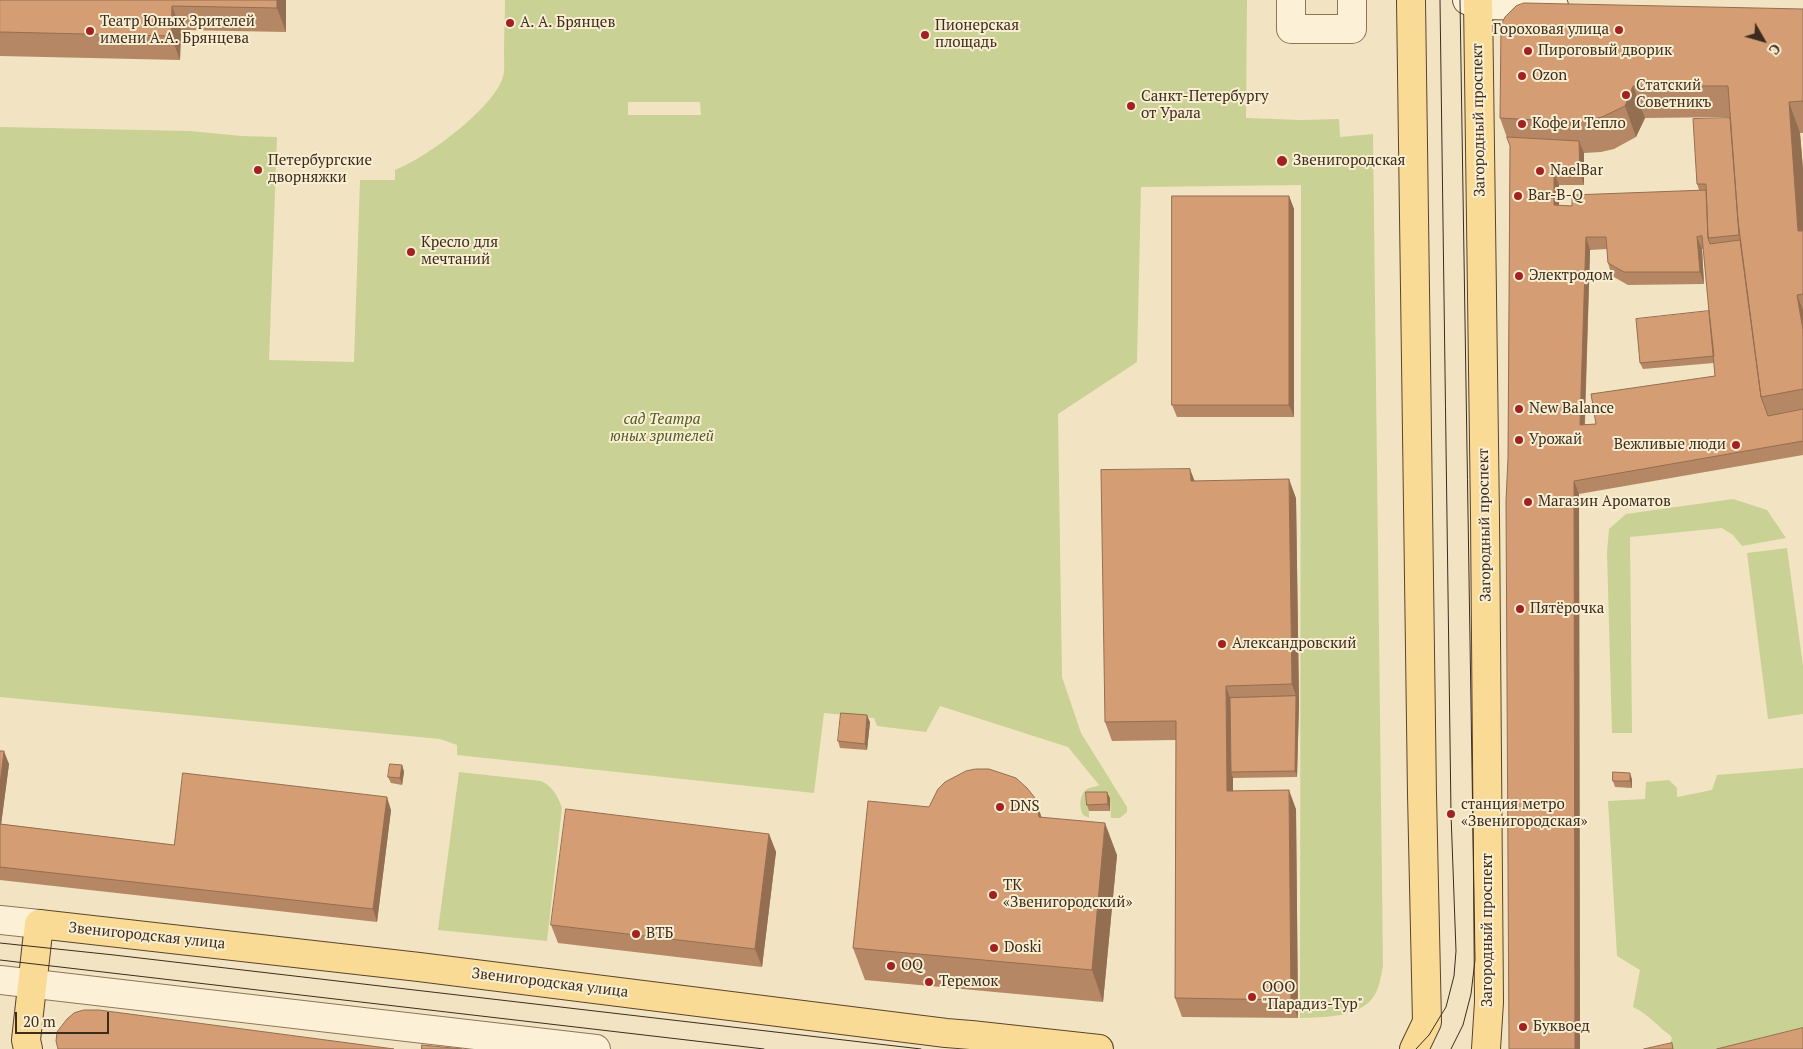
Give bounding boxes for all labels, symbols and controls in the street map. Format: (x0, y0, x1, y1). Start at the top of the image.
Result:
place label: Театр Юных Зрителей имени А.А. Брянцева (100, 13, 255, 48)
place label: А. А. Брянцев (520, 14, 615, 32)
north arrow (1738, 15, 1788, 65)
marker: А. А. Брянцев (504, 17, 516, 29)
place label: Пионерская площадь (935, 17, 1019, 52)
place label: Гороховая улица (1493, 21, 1609, 39)
marker: Гороховая улица (1613, 24, 1625, 36)
marker: Театр Юных Зрителей имени А.А. Брянцева (84, 25, 96, 37)
marker: Пионерская площадь (919, 29, 931, 41)
text: С (1765, 40, 1786, 59)
place label: Пироговый дворик (1538, 42, 1672, 60)
street label: Загородный проспект (1469, 43, 1489, 197)
marker: Пироговый дворик (1522, 45, 1534, 57)
place label: Ozon (1532, 67, 1567, 85)
marker: Ozon (1516, 70, 1528, 82)
place label: Статский Советникъ (1636, 77, 1711, 112)
place label: Санкт-Петербургу от Урала (1141, 88, 1269, 123)
marker: Статский Советникъ (1620, 89, 1632, 101)
marker: Санкт-Петербургу от Урала (1125, 100, 1137, 112)
place label: Кофе и Тепло (1532, 115, 1626, 133)
marker: Кофе и Тепло (1516, 118, 1528, 130)
place label: Петербургские дворняжки (268, 152, 372, 187)
place label: Звенигородская (1293, 152, 1406, 170)
marker: Звенигородская (1275, 154, 1289, 168)
place label: NaelBar (1550, 162, 1603, 180)
marker: Петербургские дворняжки (252, 164, 264, 176)
marker: NaelBar (1534, 165, 1546, 177)
place label: Bar-B-Q (1528, 187, 1583, 205)
marker: Bar-B-Q (1512, 190, 1524, 202)
place label: Кресло для мечтаний (421, 234, 498, 269)
marker: Кресло для мечтаний (405, 246, 417, 258)
place label: Электродом (1529, 267, 1613, 285)
marker: Электродом (1513, 270, 1525, 282)
place label: New Balance (1529, 400, 1614, 418)
marker: New Balance (1513, 403, 1525, 415)
park label: сад Театра юных зрителей (610, 411, 714, 446)
place label: Урожай (1529, 431, 1582, 449)
marker: Урожай (1513, 434, 1525, 446)
place label: Вежливые люди (1614, 436, 1726, 454)
marker: Вежливые люди (1730, 439, 1742, 451)
street label: Загородный проспект (1475, 448, 1495, 602)
place label: Магазин Ароматов (1538, 493, 1671, 511)
marker: Магазин Ароматов (1522, 496, 1534, 508)
place label: Пятёрочка (1530, 600, 1604, 618)
marker: Пятёрочка (1514, 603, 1526, 615)
place label: Александровский (1232, 635, 1356, 653)
marker: Александровский (1216, 638, 1228, 650)
place label: станция метро «Звенигородская» (1461, 796, 1588, 831)
place label: DNS (1010, 798, 1040, 816)
marker: DNS (994, 801, 1006, 813)
marker: станция метро «Звенигородская» (1445, 808, 1457, 820)
street label: Загородный проспект (1479, 853, 1497, 1007)
place label: ТК «Звенигородский» (1003, 877, 1132, 912)
marker: ТК «Звенигородский» (987, 889, 999, 901)
street label: Звенигородская улица (68, 919, 226, 953)
place label: ВТБ (646, 925, 674, 943)
marker: ВТБ (630, 928, 642, 940)
place label: Doski (1004, 939, 1042, 957)
marker: Doski (988, 942, 1000, 954)
place label: OQ (901, 957, 923, 975)
marker: OQ (885, 960, 897, 972)
street label: Звенигородская улица (471, 964, 629, 1002)
place label: Теремок (939, 973, 998, 991)
marker: Теремок (923, 976, 935, 988)
place label: ООО "Парадиз-Тур" (1262, 979, 1363, 1014)
marker: ООО "Парадиз-Тур" (1246, 991, 1258, 1003)
scale bar (18, 1002, 111, 1034)
text: 20 m (23, 1011, 56, 1031)
place label: Буквоед (1533, 1018, 1590, 1036)
marker: Буквоед (1517, 1021, 1529, 1033)

